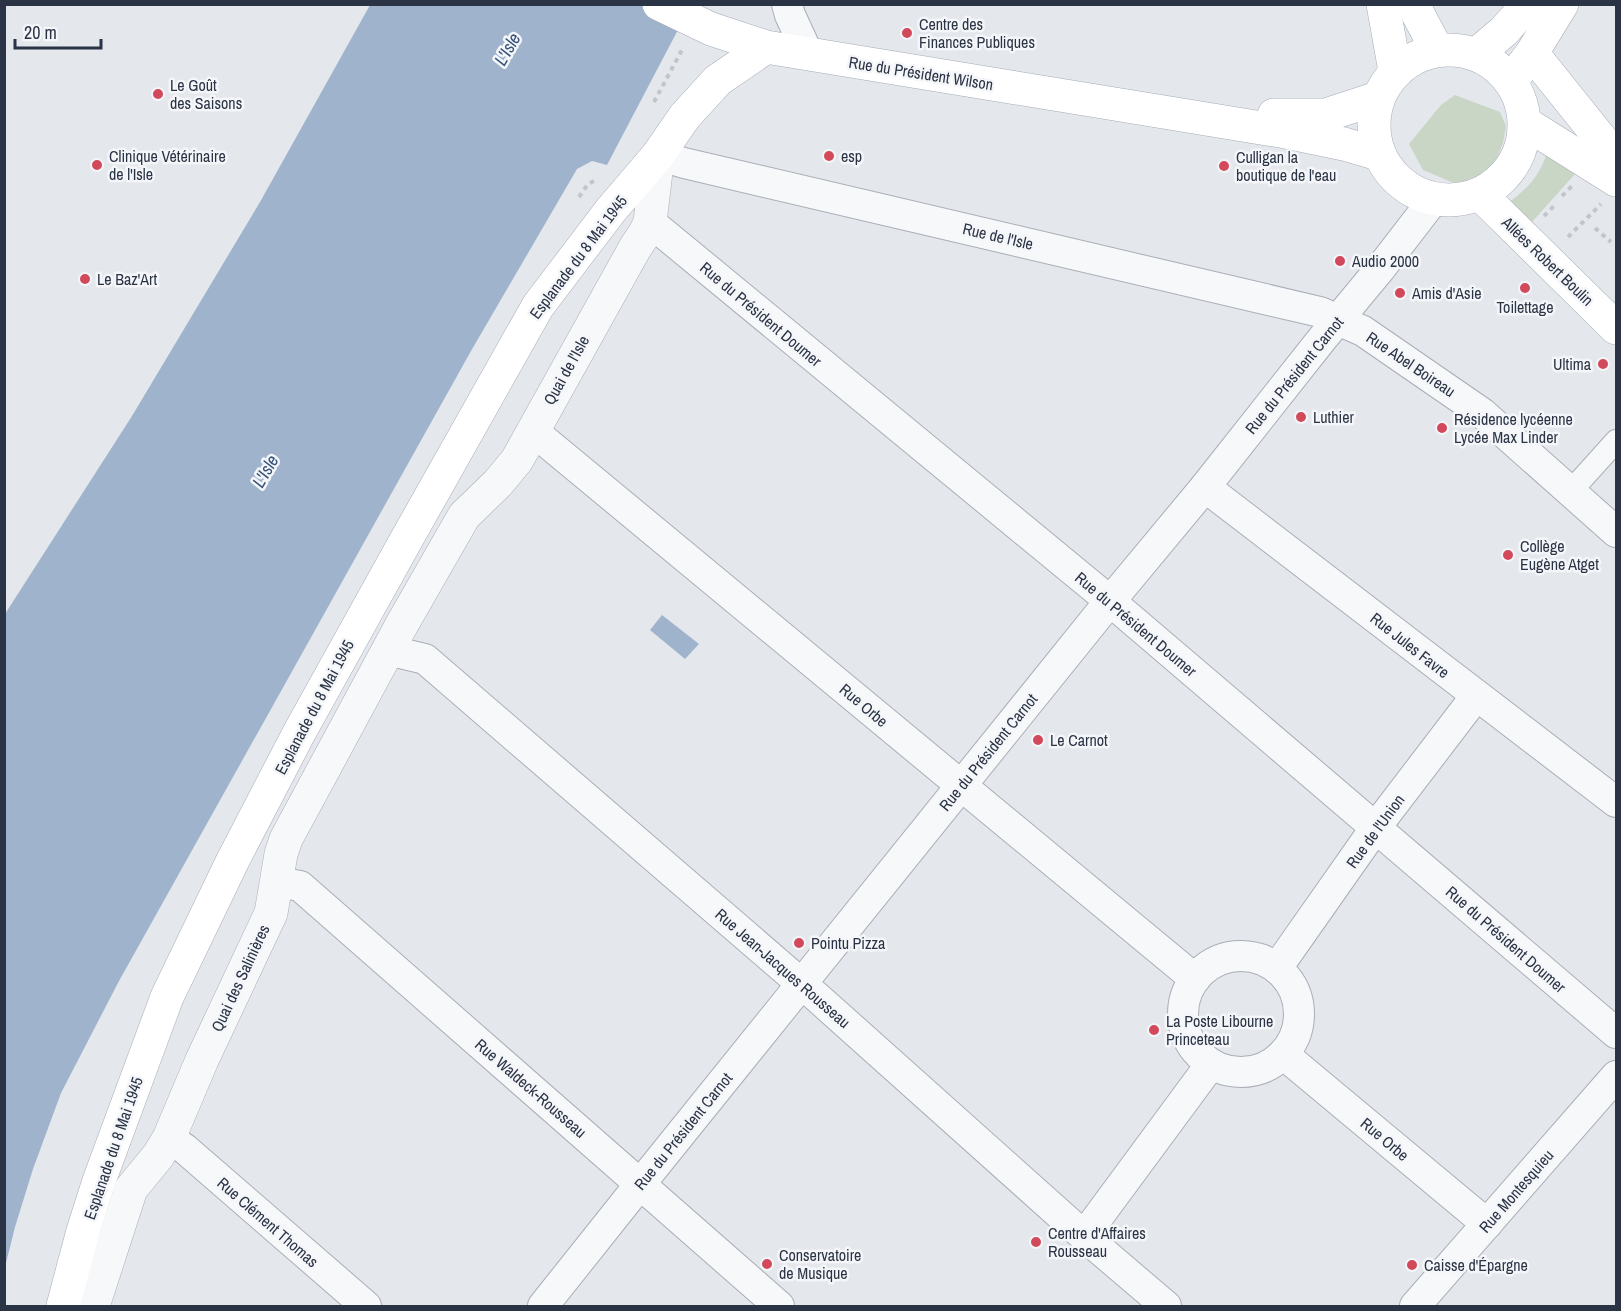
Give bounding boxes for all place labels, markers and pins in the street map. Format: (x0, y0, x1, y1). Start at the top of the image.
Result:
place label: Centre des Finances Publiques (919, 13, 1035, 53)
marker: Centre des Finances Publiques (900, 26, 914, 40)
place label: Le Goût des Saisons (170, 74, 242, 114)
marker: Le Goût des Saisons (151, 87, 165, 101)
place label: Clinique Vétérinaire de l'Isle (109, 145, 226, 185)
place label: esp (841, 145, 862, 167)
place label: Culligan la boutique de l'eau (1236, 146, 1336, 186)
marker: esp (822, 149, 836, 163)
marker: Clinique Vétérinaire de l'Isle (90, 158, 104, 172)
marker: Culligan la boutique de l'eau (1217, 159, 1231, 173)
place label: Audio 2000 (1351, 250, 1419, 272)
marker: Audio 2000 (1333, 254, 1347, 268)
place label: Le Baz'Art (97, 268, 157, 290)
marker: Le Baz'Art (78, 272, 92, 286)
marker: Toilettage (1518, 281, 1532, 295)
place label: Amis d'Asie (1411, 282, 1482, 304)
marker: Amis d'Asie (1393, 286, 1407, 300)
place label: Toilettage (1497, 296, 1553, 318)
place label: Ultima (1553, 353, 1592, 375)
marker: Ultima (1596, 357, 1610, 371)
place label: Luthier (1313, 406, 1354, 428)
place label: Résidence lycéenne Lycée Max Linder (1454, 408, 1573, 448)
marker: Luthier (1294, 410, 1308, 424)
marker: Résidence lycéenne Lycée Max Linder (1435, 421, 1449, 435)
place label: Collège Eugène Atget (1520, 535, 1599, 575)
marker: Collège Eugène Atget (1501, 548, 1515, 562)
place label: Le Carnot (1050, 729, 1108, 751)
marker: Le Carnot (1031, 733, 1045, 747)
place label: Pointu Pizza (811, 932, 886, 954)
marker: Pointu Pizza (792, 936, 806, 950)
place label: La Poste Libourne Princeteau (1166, 1010, 1273, 1050)
marker: La Poste Libourne Princeteau (1147, 1023, 1161, 1037)
place label: Centre d'Affaires Rousseau (1048, 1222, 1146, 1262)
marker: Centre d'Affaires Rousseau (1029, 1235, 1043, 1249)
place label: Conservatoire de Musique (779, 1244, 861, 1284)
place label: Caisse d'Épargne (1424, 1254, 1528, 1276)
marker: Conservatoire de Musique (760, 1257, 774, 1271)
marker: Caisse d'Épargne (1405, 1258, 1419, 1272)

